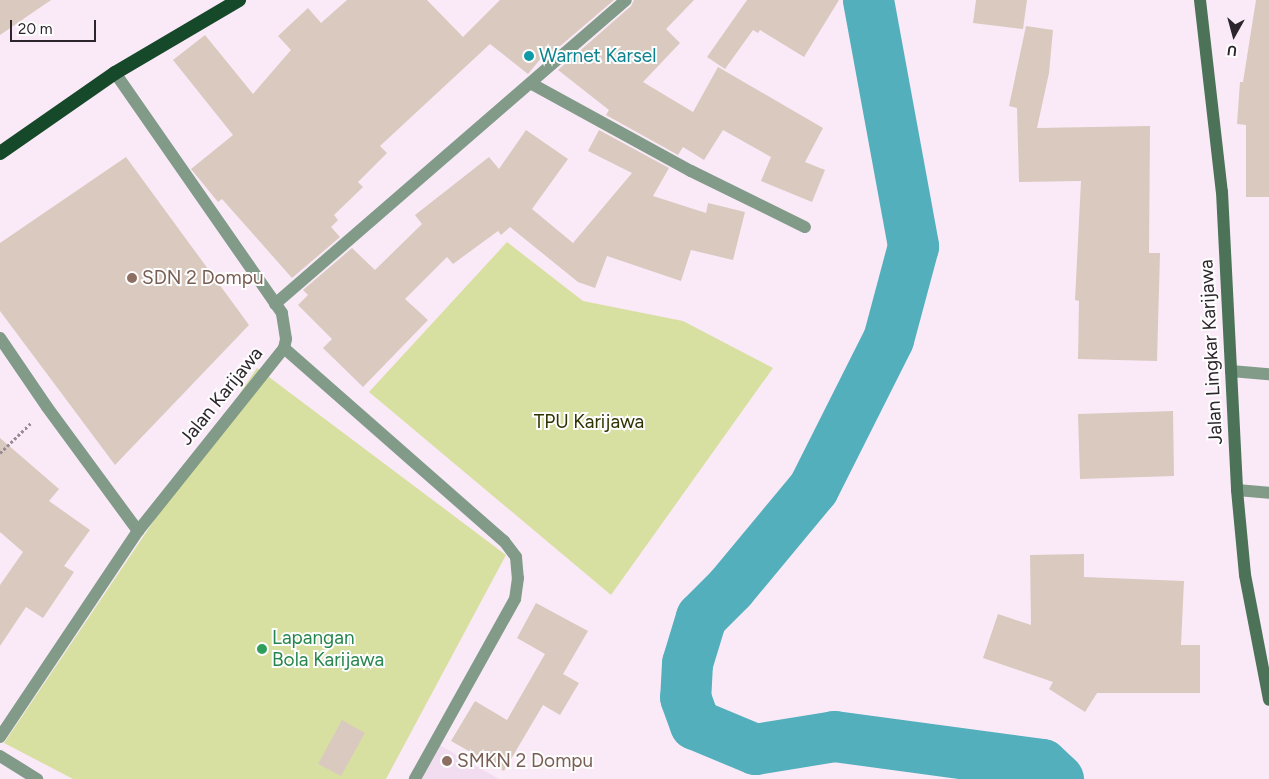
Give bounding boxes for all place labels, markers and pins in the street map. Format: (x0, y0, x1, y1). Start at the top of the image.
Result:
place label: Warnet Karsel (539, 45, 656, 67)
marker: Warnet Karsel (523, 50, 535, 62)
place label: SDN 2 Dompu (142, 267, 264, 289)
marker: SDN 2 Dompu (126, 272, 138, 284)
place label: Lapangan Bola Karijawa (272, 627, 384, 671)
marker: Lapangan Bola Karijawa (256, 643, 268, 655)
place label: SMKN 2 Dompu (457, 750, 593, 772)
marker: SMKN 2 Dompu (441, 755, 453, 767)

